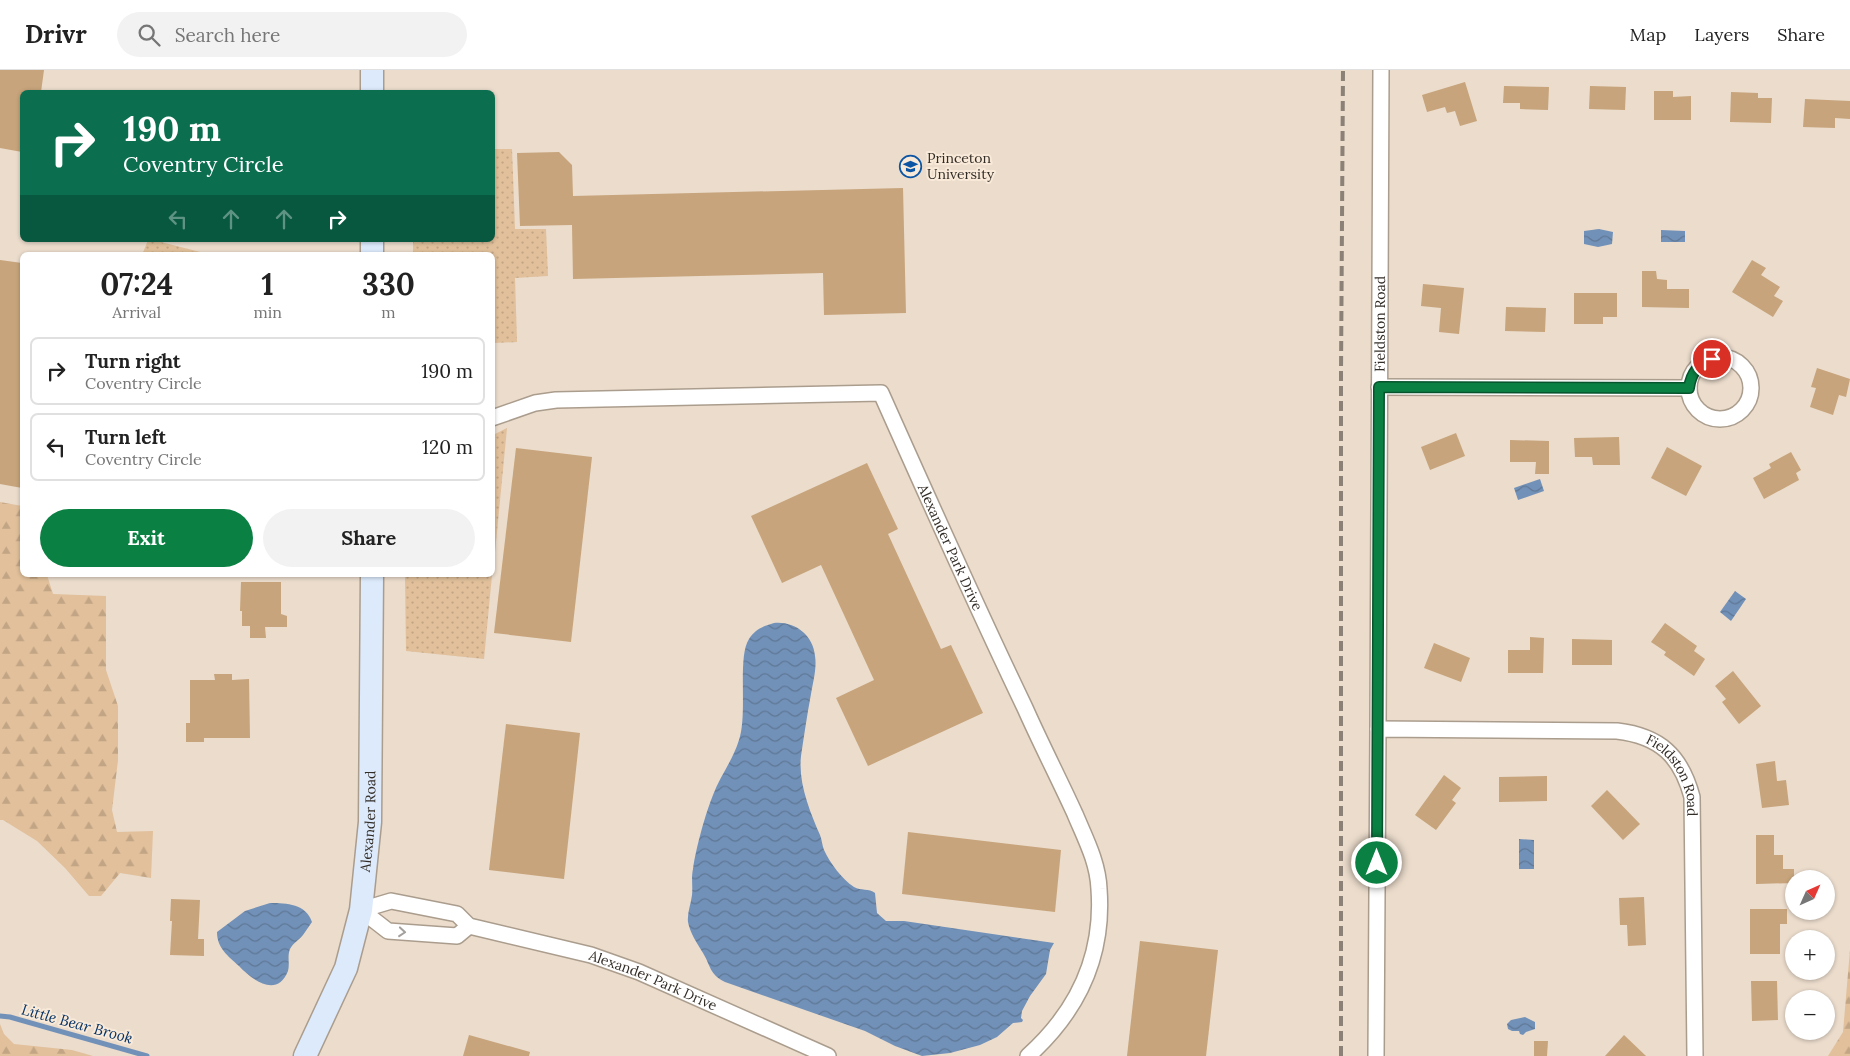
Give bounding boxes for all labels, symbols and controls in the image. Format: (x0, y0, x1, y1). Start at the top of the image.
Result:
search box (117, 12, 467, 57)
text: Drivr (25, 19, 87, 50)
icon: search (135, 21, 163, 49)
text: Search here (175, 23, 280, 47)
text: Map (1630, 23, 1666, 46)
text: Layers (1694, 23, 1749, 46)
text: Share (1777, 23, 1825, 46)
text: 190 m (123, 106, 221, 151)
icon: right (40, 110, 105, 175)
place label: Princeton University (927, 149, 995, 183)
text: Coventry Circle (123, 150, 284, 178)
school or university icon: Princeton University (899, 154, 923, 178)
icon: left (164, 205, 192, 233)
icon: ahead (217, 205, 245, 233)
icon: ahead (270, 205, 298, 233)
icon: right (323, 205, 351, 233)
text: 07:24 (100, 265, 173, 303)
text: 1 (262, 265, 274, 303)
text: 330 (362, 265, 415, 303)
street label: Fieldston Road (1371, 276, 1389, 372)
text: Arrival (112, 302, 161, 322)
text: min (253, 302, 282, 322)
text: m (381, 302, 396, 322)
pin (1691, 338, 1733, 380)
icon: arrive (1698, 345, 1726, 373)
text: Turn right (85, 349, 181, 373)
icon: right (42, 357, 70, 385)
text: 190 m (421, 359, 473, 383)
text: Coventry Circle (85, 373, 202, 393)
text: Turn left (85, 425, 166, 449)
icon: left (42, 433, 70, 461)
text: 120 m (422, 435, 473, 459)
text: Coventry Circle (85, 449, 202, 469)
street label: Alexander Park Drive (913, 480, 987, 614)
button: Exit (40, 509, 253, 567)
button: Share (263, 509, 475, 567)
street label: Fieldston Road (1643, 730, 1702, 816)
street label: Alexander Road (356, 771, 379, 874)
position arrow (1350, 836, 1402, 888)
north arrow (1785, 870, 1835, 920)
map controls (1785, 870, 1835, 1040)
one-way arrow (399, 926, 407, 937)
button: + (1785, 930, 1835, 980)
street label: Alexander Park Drive (586, 946, 720, 1015)
button: − (1785, 990, 1835, 1040)
water label: Little Bear Brook (19, 1000, 135, 1048)

